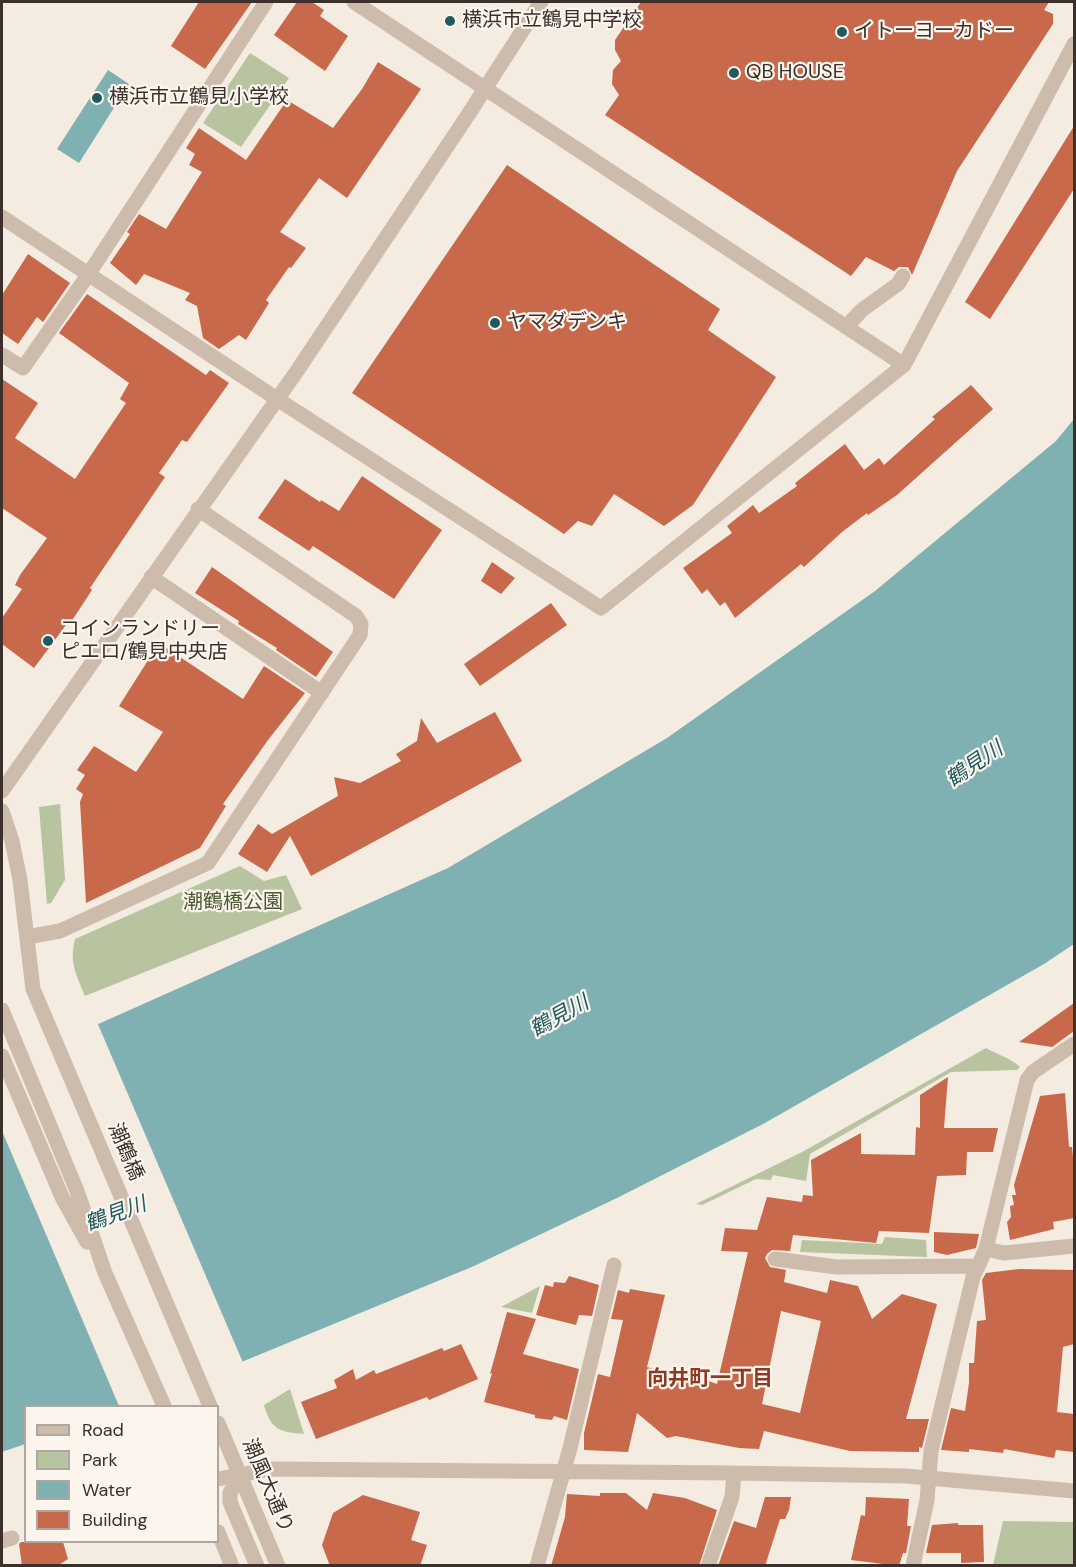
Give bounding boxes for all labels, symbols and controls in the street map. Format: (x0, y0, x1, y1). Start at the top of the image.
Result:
place label: 横浜市立鶴見中学校 (462, 9, 642, 33)
marker: 横浜市立鶴見中学校 (443, 14, 457, 28)
place label: イトーヨーカドー (854, 20, 1014, 44)
marker: イトーヨーカドー (835, 25, 849, 39)
place label: QB HOUSE (746, 61, 844, 85)
marker: QB HOUSE (727, 66, 741, 80)
place label: 横浜市立鶴見小学校 (109, 86, 289, 110)
marker: 横浜市立鶴見小学校 (90, 91, 104, 105)
place label: ヤマダデンキ (507, 311, 627, 335)
marker: ヤマダデンキ (488, 316, 502, 330)
place label: コインランドリー ピエロ/鶴見中央店 (60, 618, 228, 665)
marker: コインランドリー ピエロ/鶴見中央店 (41, 634, 55, 648)
water label: 鶴見川 (942, 737, 1008, 793)
park label: 潮鶴橋公園 (183, 891, 283, 915)
water label: 鶴見川 (526, 991, 594, 1043)
street label: 潮鶴橋 (102, 1120, 148, 1184)
water label: 鶴見川 (82, 1192, 150, 1238)
district label: 向井町一丁目 (647, 1366, 773, 1392)
legend (24, 1405, 219, 1543)
text: Road (82, 1418, 124, 1442)
street label: 潮風大通り (236, 1435, 298, 1537)
text: Park (82, 1448, 118, 1472)
text: Water (82, 1478, 132, 1502)
text: Building (82, 1508, 147, 1532)

